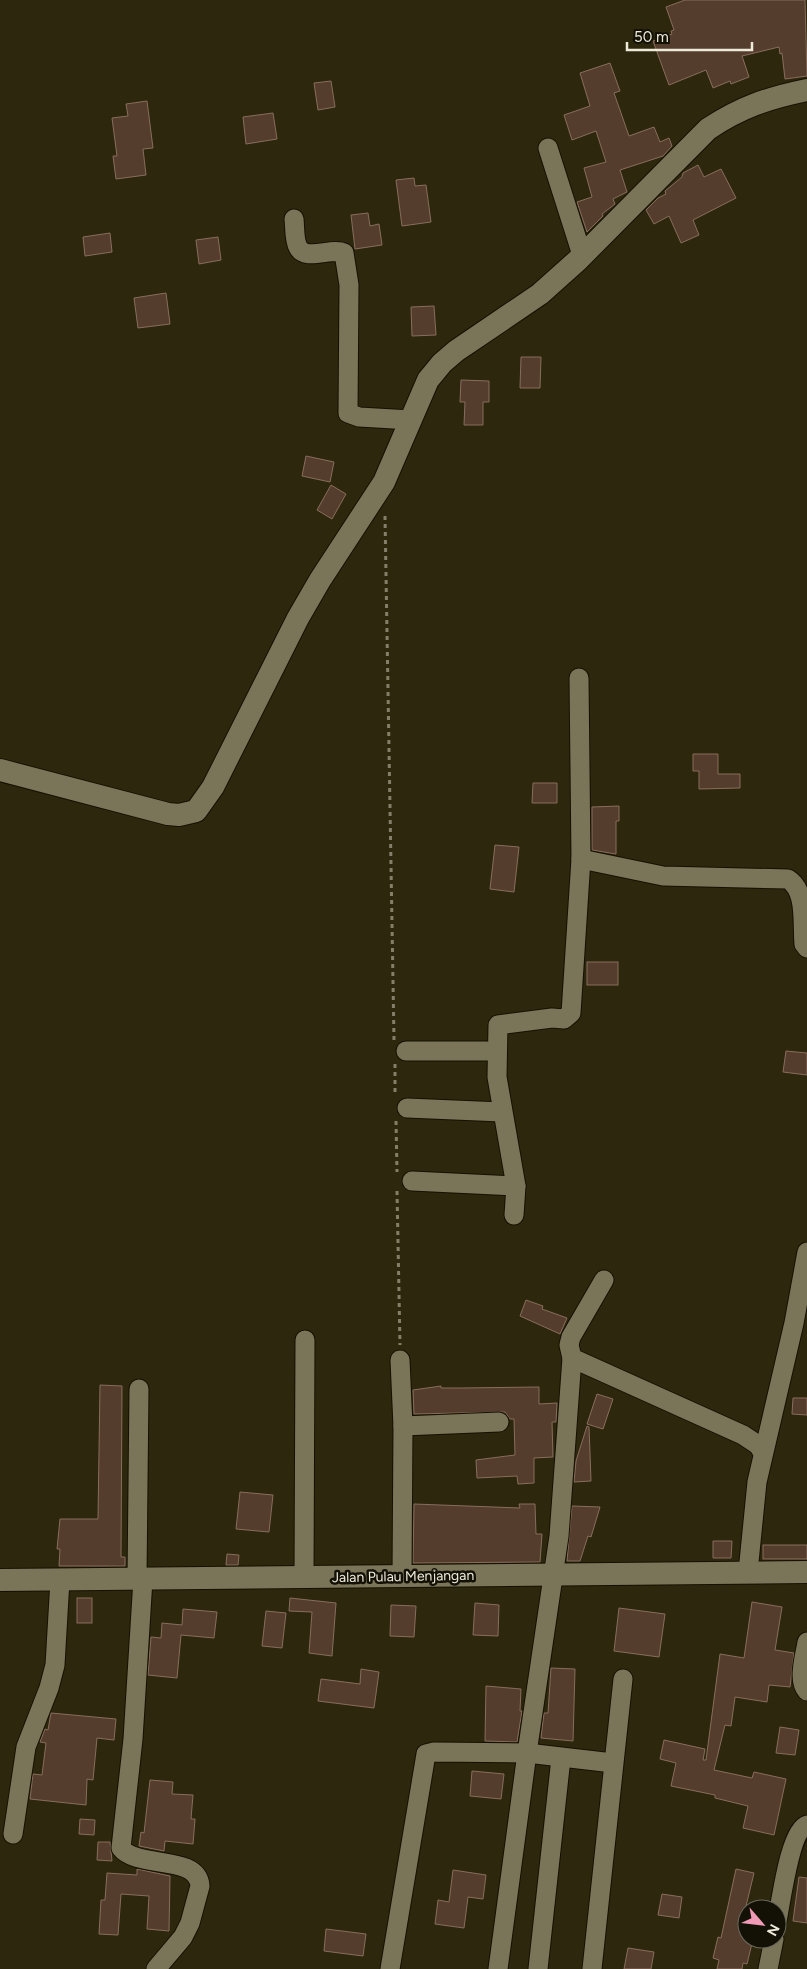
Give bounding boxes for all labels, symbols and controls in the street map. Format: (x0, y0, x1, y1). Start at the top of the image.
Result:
scale bar (627, 20, 752, 52)
text: 50 m (634, 28, 669, 46)
street label: Jalan Pulau Menjangan (332, 1567, 475, 1586)
north arrow (737, 1899, 787, 1949)
text: N (763, 1921, 783, 1939)

